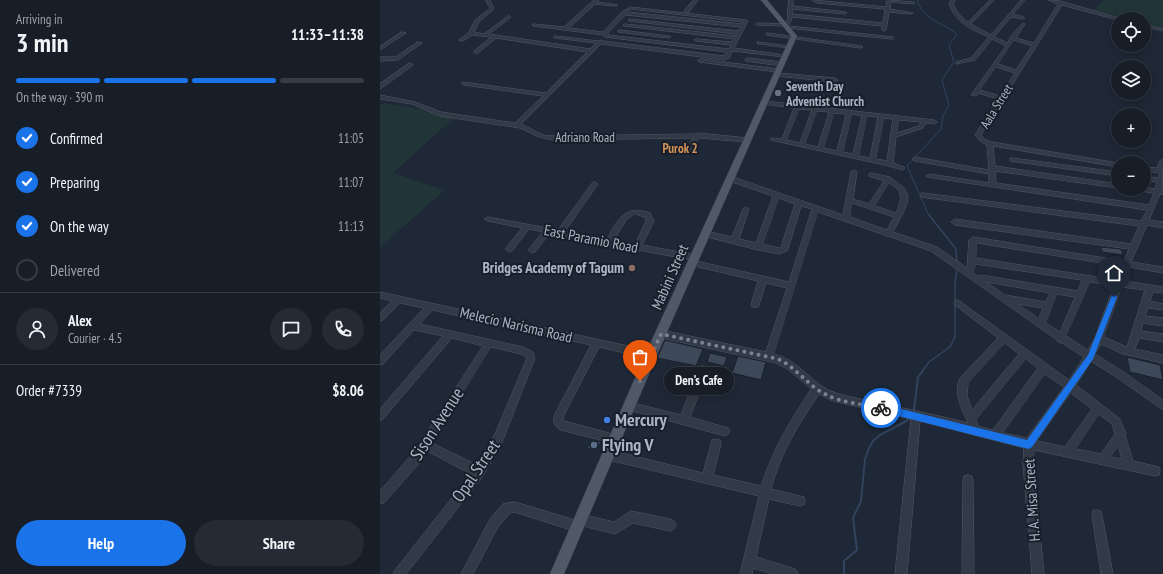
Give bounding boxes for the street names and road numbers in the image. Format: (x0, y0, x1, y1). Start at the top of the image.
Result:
street label: Aala Street (976, 81, 1017, 132)
street label: Adriano Road (555, 129, 615, 146)
street label: East Paramio Road (542, 220, 640, 257)
street label: Mabini Street (647, 241, 692, 312)
street label: Melecio Narisma Road (458, 302, 574, 347)
street label: Sison Avenue (405, 383, 469, 464)
street label: Opal Street (446, 435, 505, 506)
street label: H. A. Misa Street (1019, 458, 1044, 542)

